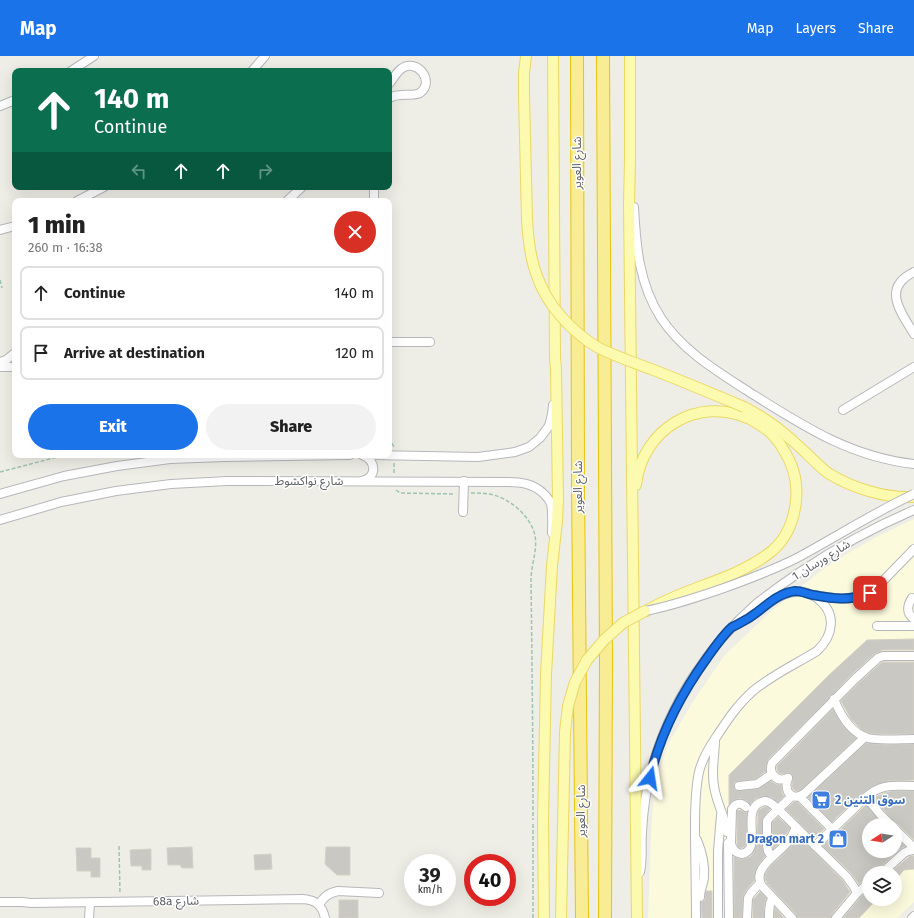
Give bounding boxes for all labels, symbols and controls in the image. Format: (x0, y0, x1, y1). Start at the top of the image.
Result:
text: Map (20, 17, 57, 40)
text: Map (747, 20, 773, 37)
text: Layers (795, 20, 836, 37)
text: Share (858, 20, 894, 37)
text: 140 m (94, 82, 170, 115)
icon: ahead (28, 84, 80, 136)
text: Continue (94, 116, 167, 138)
street label: شارع العوير (570, 137, 586, 190)
icon: left (128, 160, 150, 182)
icon: ahead (170, 160, 192, 182)
icon: ahead (212, 160, 234, 182)
icon: right (254, 160, 276, 182)
text: 1 min (28, 211, 86, 239)
button: close (334, 211, 376, 253)
text: 260 m · 16:38 (28, 240, 103, 255)
icon: ahead (30, 282, 52, 304)
text: Continue (64, 284, 125, 302)
text: 140 m (334, 284, 374, 302)
icon: arrive (30, 342, 52, 364)
text: Arrive at destination (64, 344, 205, 362)
text: 120 m (335, 344, 374, 362)
button: Exit (28, 404, 198, 450)
button: Share (206, 404, 376, 450)
street label: شارع العوير (571, 461, 587, 514)
street label: شارع نواكشوط (275, 474, 343, 490)
street label: شارع ورسان 1 (790, 537, 854, 585)
pin (853, 576, 887, 610)
icon: arrive (859, 582, 881, 604)
position arrow (629, 757, 671, 799)
street label: شارع العوير (574, 785, 590, 838)
supermarket icon: سوق التنين 2 (810, 789, 832, 811)
place label: سوق التنين 2 (835, 793, 906, 807)
north arrow (862, 818, 902, 858)
map controls (862, 818, 902, 906)
shop icon: Dragon mart 2 (827, 828, 849, 850)
place label: Dragon mart 2 (747, 832, 824, 846)
speed limit sign: 40 (464, 854, 516, 906)
text: 39 (419, 863, 441, 887)
button: layers (862, 866, 902, 906)
text: km/h (418, 884, 442, 896)
street label: 68a شارع (153, 894, 199, 910)

